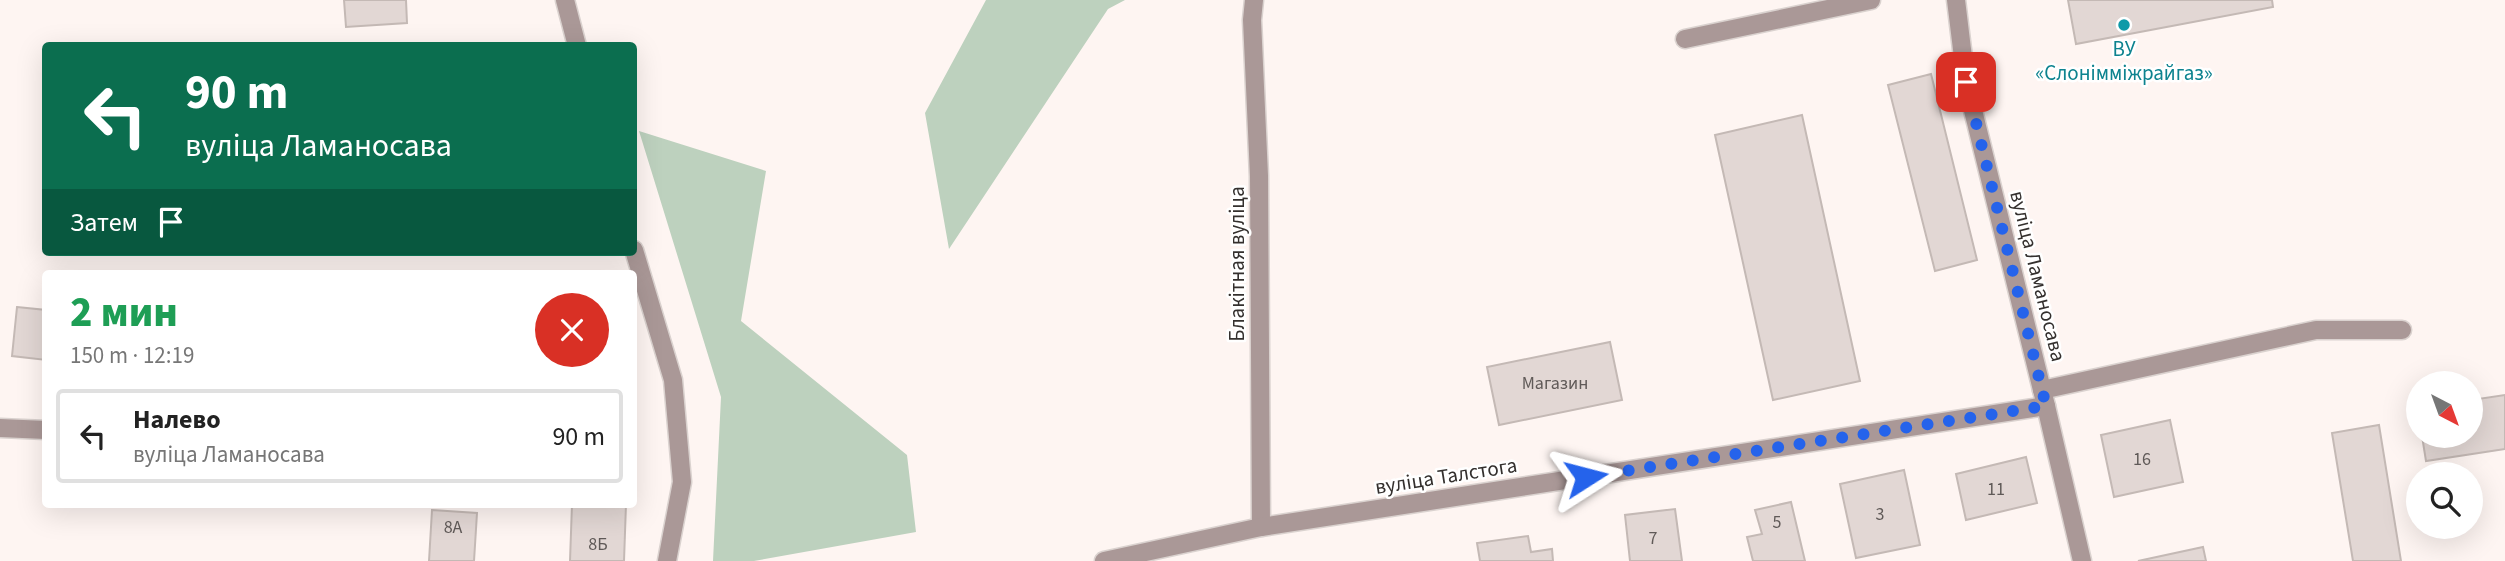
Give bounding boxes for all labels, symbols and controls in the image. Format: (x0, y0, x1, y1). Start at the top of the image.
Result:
marker: ВУ «Слонімміжрайгаз» (2116, 17, 2132, 33)
place label: ВУ «Слонімміжрайгаз» (2035, 34, 2213, 88)
pin (1936, 52, 1996, 112)
text: 90 m (185, 58, 289, 128)
icon: arrive (1947, 63, 1985, 101)
icon: left (70, 70, 161, 161)
text: вуліца Ламаносава (185, 123, 452, 169)
street label: Блакітная вуліца (1222, 186, 1252, 342)
street label: вуліца Ламаносава (2002, 187, 2074, 365)
icon: arrive (152, 203, 190, 241)
text: Затем (70, 204, 138, 241)
text: 2 мин (70, 283, 178, 343)
button: close (535, 293, 609, 367)
text: 150 m · 12:19 (70, 339, 194, 372)
house number: Магазин (1522, 371, 1588, 396)
north arrow (2406, 371, 2483, 448)
map controls (2406, 371, 2483, 539)
text: Налево (133, 401, 221, 438)
icon: left (74, 417, 112, 455)
text: 90 m (552, 418, 605, 455)
text: вуліца Ламаносава (133, 438, 325, 471)
position arrow (1549, 440, 1623, 514)
house number: 16 (2133, 447, 2151, 472)
street label: вуліца Талстога (1373, 450, 1519, 502)
button: search (2406, 462, 2483, 539)
house number: 11 (1987, 477, 2005, 502)
house number: 3 (1876, 502, 1885, 527)
house number: 5 (1773, 510, 1782, 535)
house number: 8А (444, 515, 463, 540)
house number: 7 (1649, 526, 1658, 551)
house number: 8Б (588, 532, 608, 557)

